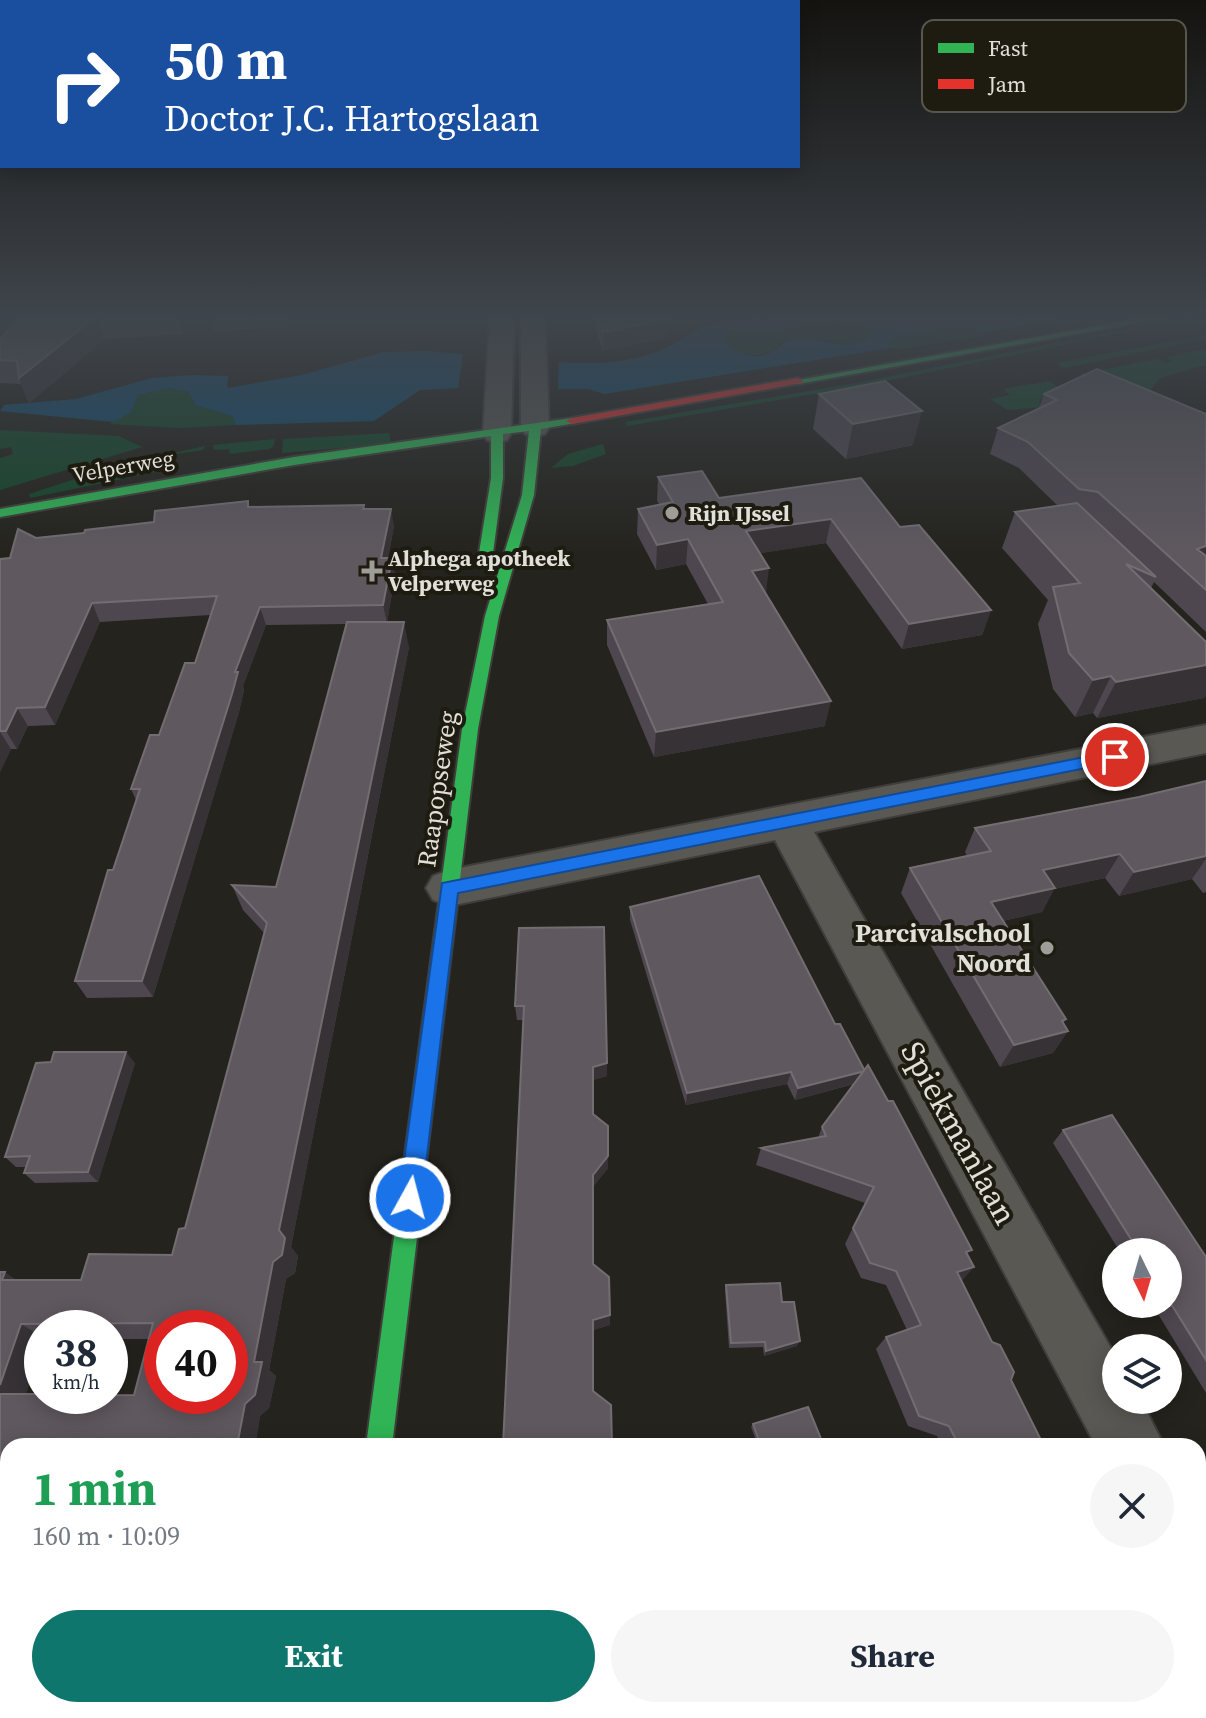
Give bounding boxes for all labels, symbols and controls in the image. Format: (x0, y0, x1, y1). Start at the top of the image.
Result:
legend (922, 20, 1186, 112)
text: 50 m (164, 21, 287, 98)
icon: right (32, 32, 136, 136)
text: Fast (988, 33, 1029, 63)
text: Jam (987, 69, 1027, 99)
text: Doctor J.C. Hartogslaan (164, 94, 540, 143)
street label: Velperweg (70, 442, 176, 490)
place label: Rijn IJssel (688, 498, 790, 528)
marker: Rijn IJssel (663, 504, 681, 522)
place label: Alphega apotheek Velperweg (388, 543, 571, 598)
marker: Alphega apotheek Velperweg (363, 562, 381, 580)
street label: Raapopseweg (408, 708, 466, 870)
pin (1081, 723, 1149, 791)
icon: arrive (1093, 735, 1137, 779)
place label: Parcivalschool Noord (855, 915, 1031, 981)
marker: Parcivalschool Noord (1038, 939, 1056, 957)
street label: Spiekmanlaan (891, 1033, 1027, 1233)
position arrow (368, 1156, 452, 1240)
north arrow (1102, 1238, 1182, 1318)
map controls (1102, 1238, 1182, 1414)
speed limit sign: 40 (144, 1310, 248, 1414)
text: 38 (54, 1325, 98, 1379)
button: layers (1102, 1334, 1182, 1414)
text: km/h (52, 1368, 100, 1396)
text: 1 min (32, 1455, 157, 1521)
button: close (1090, 1464, 1174, 1548)
text: 160 m · 10:09 (32, 1518, 180, 1554)
button: Exit (32, 1610, 595, 1702)
button: Share (611, 1610, 1174, 1702)

